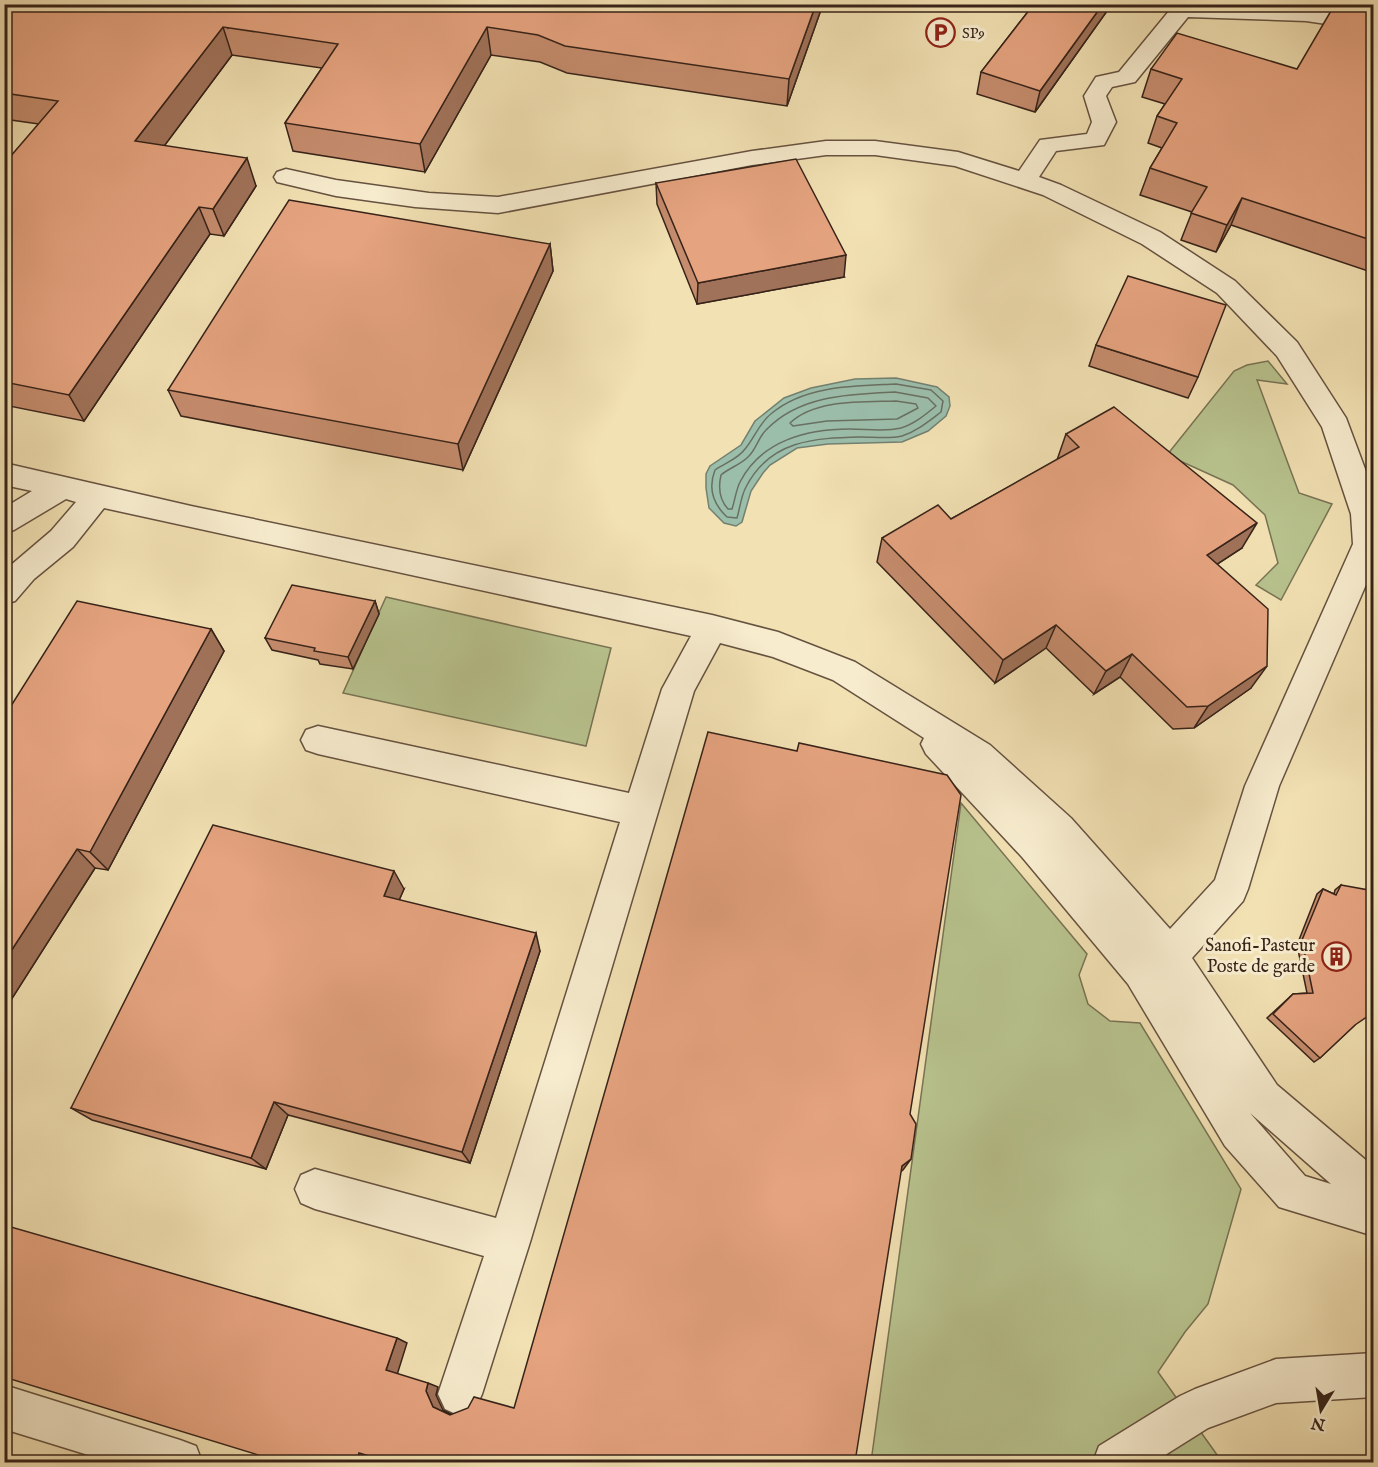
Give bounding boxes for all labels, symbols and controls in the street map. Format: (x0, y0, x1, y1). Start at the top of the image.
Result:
parking icon: SP9 (925, 17, 957, 49)
place label: SP9 (962, 24, 985, 43)
place label: Sanofi-Pasteur Poste de garde (1205, 935, 1315, 979)
building icon: Sanofi-Pasteur Poste de garde (1320, 940, 1352, 972)
north arrow (1291, 1380, 1351, 1440)
text: N (1310, 1412, 1328, 1434)

